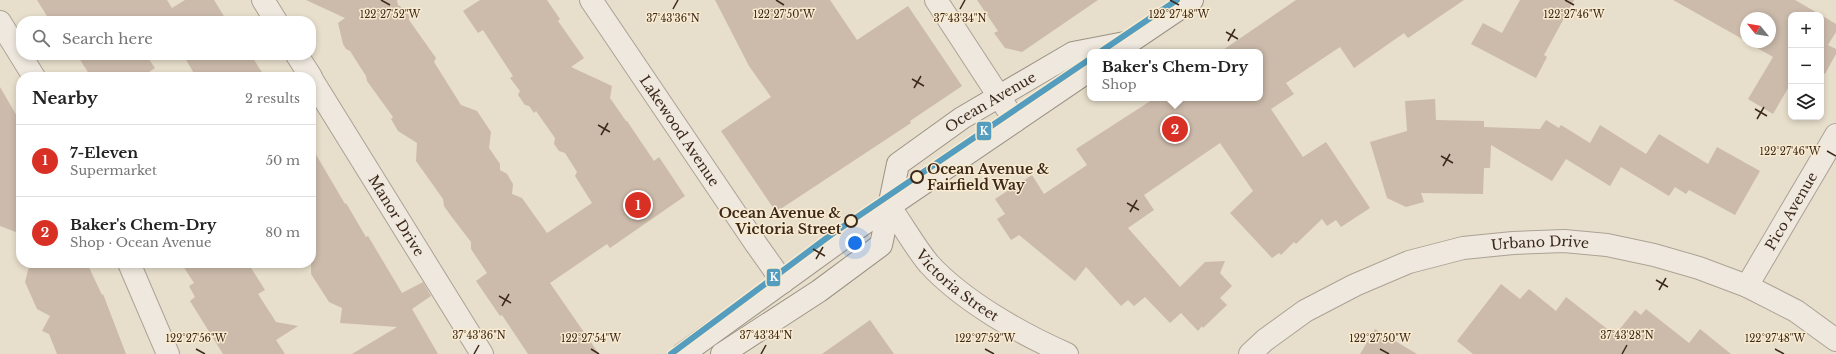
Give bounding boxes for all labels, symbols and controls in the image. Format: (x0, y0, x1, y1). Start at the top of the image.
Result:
text: 122°27'52"W (360, 8, 421, 21)
text: 122°27'50"W (753, 8, 815, 21)
text: 122°27'48"W (1149, 8, 1210, 21)
text: 122°27'46"W (1544, 8, 1605, 21)
text: 37°43'36"N (646, 12, 700, 25)
text: 37°43'34"N (934, 12, 986, 25)
north arrow (1740, 12, 1776, 48)
map controls (1788, 12, 1824, 120)
button: + (1788, 12, 1824, 48)
search box (16, 16, 316, 60)
icon: search (30, 27, 52, 49)
text: Search here (62, 29, 153, 48)
button: − (1788, 48, 1824, 84)
popup (1087, 49, 1263, 101)
text: Baker's Chem-Dry (1102, 57, 1248, 76)
street label: Ocean Avenue (941, 68, 1039, 136)
street label: Lakewood Avenue (636, 72, 723, 190)
text: Shop (1102, 76, 1136, 93)
button: layers (1788, 84, 1824, 120)
text: Nearby (32, 88, 98, 109)
text: 2 results (245, 90, 300, 107)
pin: 2 (1162, 114, 1188, 144)
line badge: K (976, 121, 992, 141)
text: K (979, 124, 989, 138)
text: 7-Eleven (70, 143, 138, 162)
text: 122°27'46"W (1760, 145, 1821, 158)
text: 1 (42, 152, 48, 169)
text: 50 m (266, 152, 300, 169)
place label: Ocean Avenue & Fairfield Way (927, 160, 1050, 194)
text: Supermarket (70, 162, 157, 179)
street label: Pico Avenue (1761, 169, 1821, 253)
marker: Ocean Avenue & Fairfield Way (910, 170, 924, 184)
street label: Manor Drive (364, 172, 428, 260)
pin: 1 (625, 190, 651, 220)
place label: Ocean Avenue & Victoria Street (719, 204, 842, 238)
marker: Ocean Avenue & Victoria Street (844, 214, 858, 228)
text: Baker's Chem-Dry (70, 215, 216, 234)
text: 2 (41, 224, 49, 241)
text: 80 m (265, 224, 300, 241)
street label: Urbano Drive (1490, 232, 1590, 254)
your location (845, 233, 865, 253)
text: Shop · Ocean Avenue (70, 234, 211, 251)
street label: Victoria Street (911, 245, 1002, 326)
line badge: K (766, 268, 781, 287)
text: K (769, 270, 779, 284)
text: 37°43'36"N (452, 329, 506, 342)
text: 37°43'34"N (740, 329, 792, 342)
text: 37°43'28"N (1600, 329, 1654, 342)
text: 122°27'56"W (166, 332, 227, 345)
text: 122°27'54"W (561, 332, 621, 345)
text: 122°27'52"W (955, 332, 1016, 345)
text: 122°27'50"W (1349, 332, 1411, 345)
text: 122°27'48"W (1745, 332, 1806, 345)

